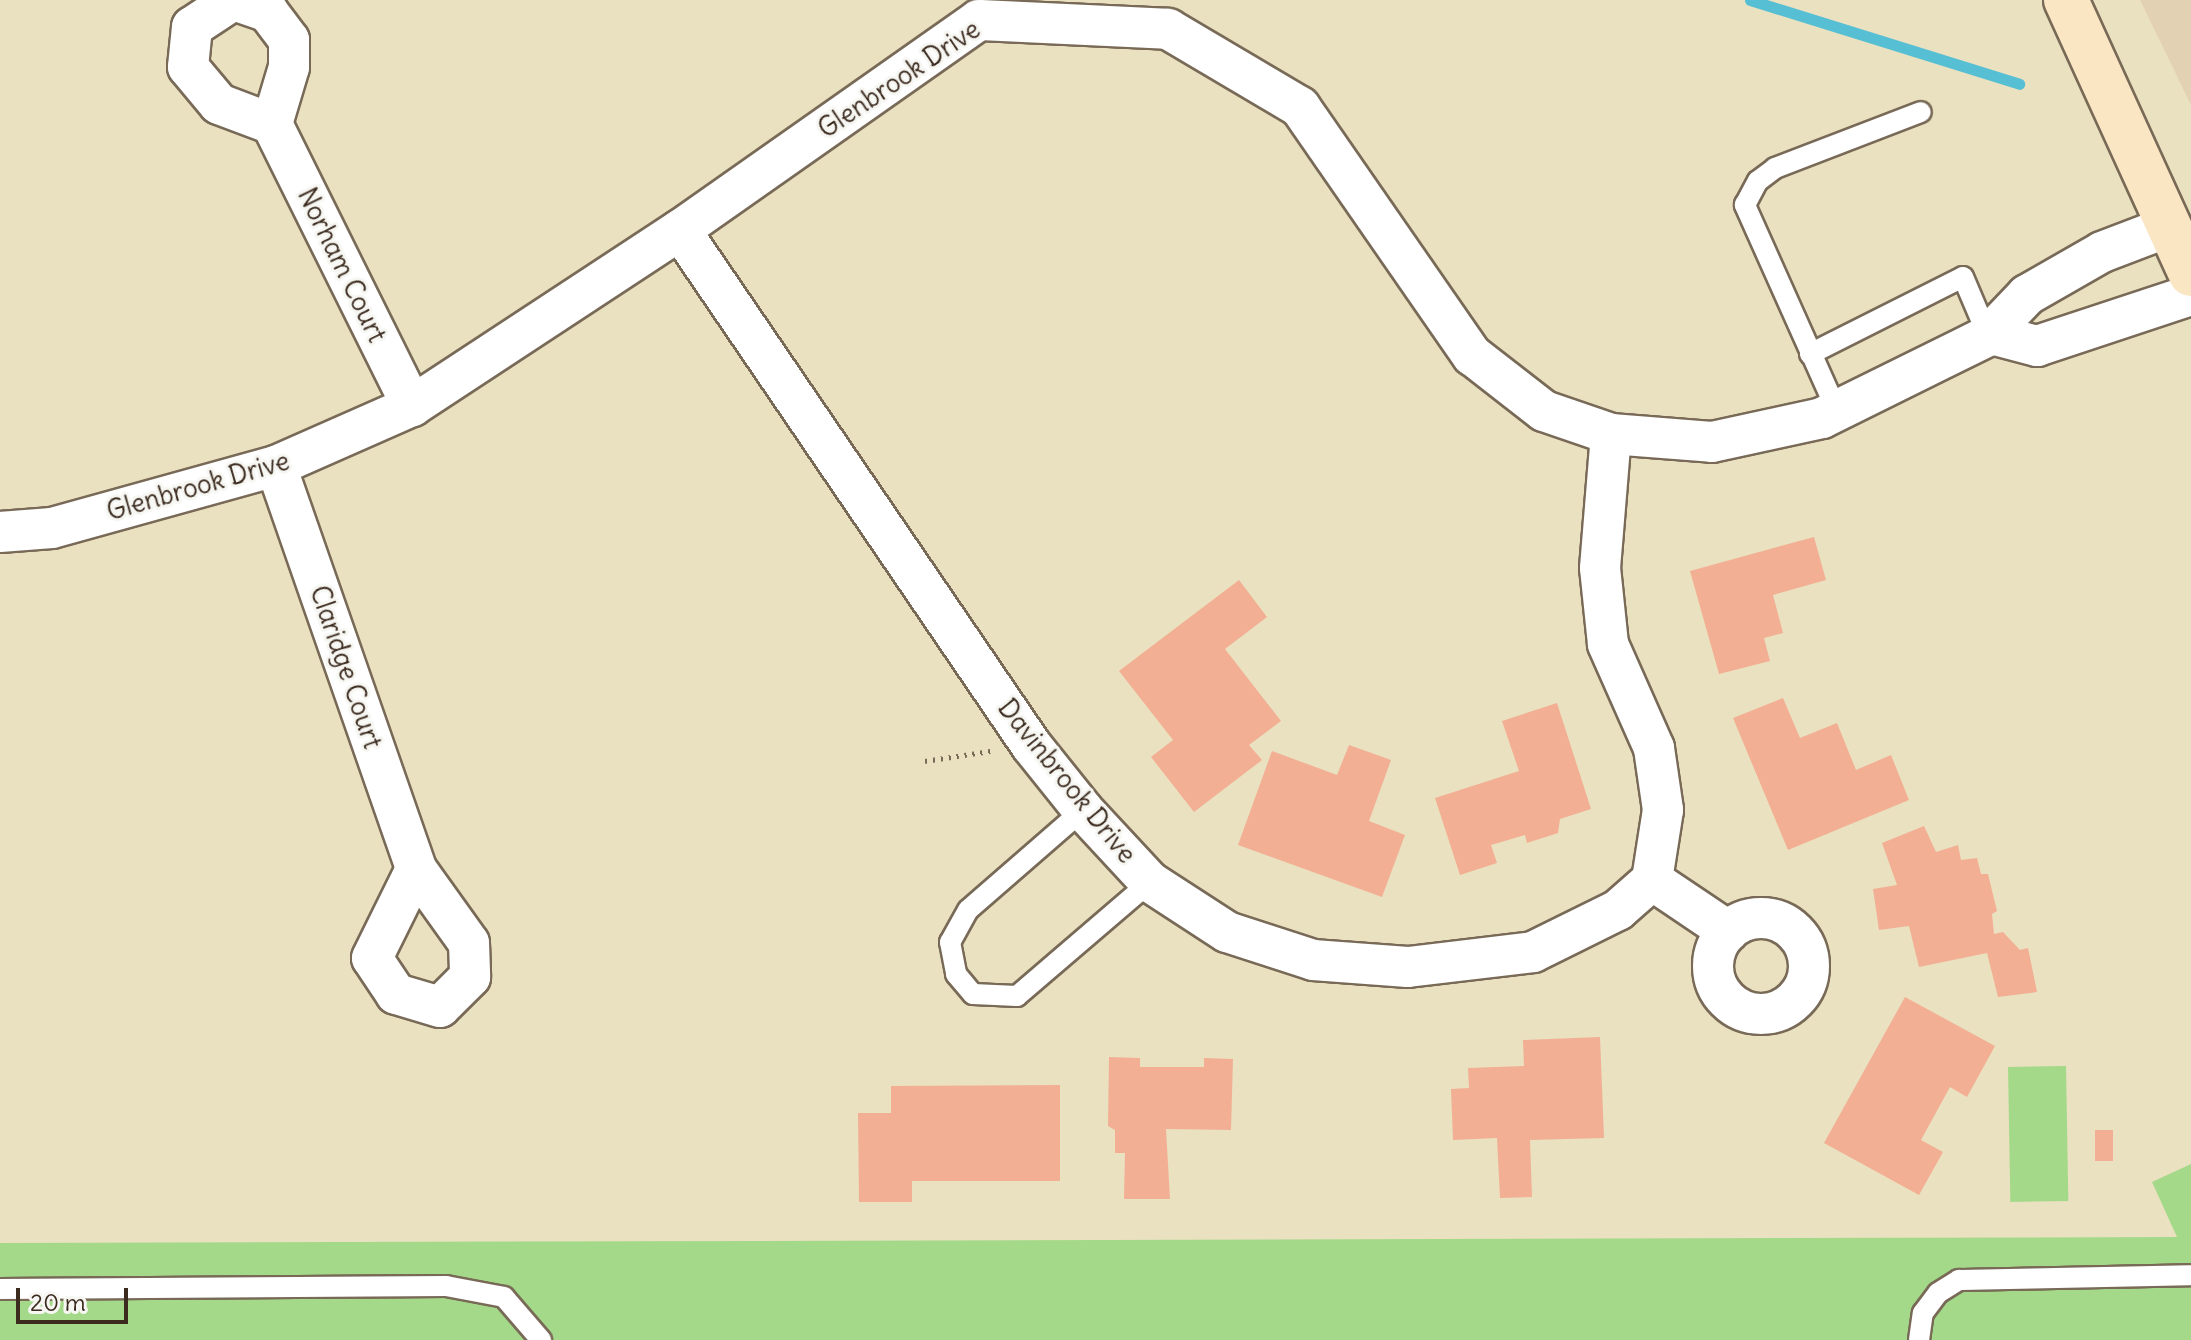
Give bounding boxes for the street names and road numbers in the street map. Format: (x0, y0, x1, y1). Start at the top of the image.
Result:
street label: Glenbrook Drive (812, 13, 986, 145)
street label: Norham Court (291, 183, 393, 347)
street label: Glenbrook Drive (103, 445, 293, 527)
street label: Claridge Court (304, 581, 388, 753)
street label: Davinbrook Drive (991, 693, 1143, 869)

